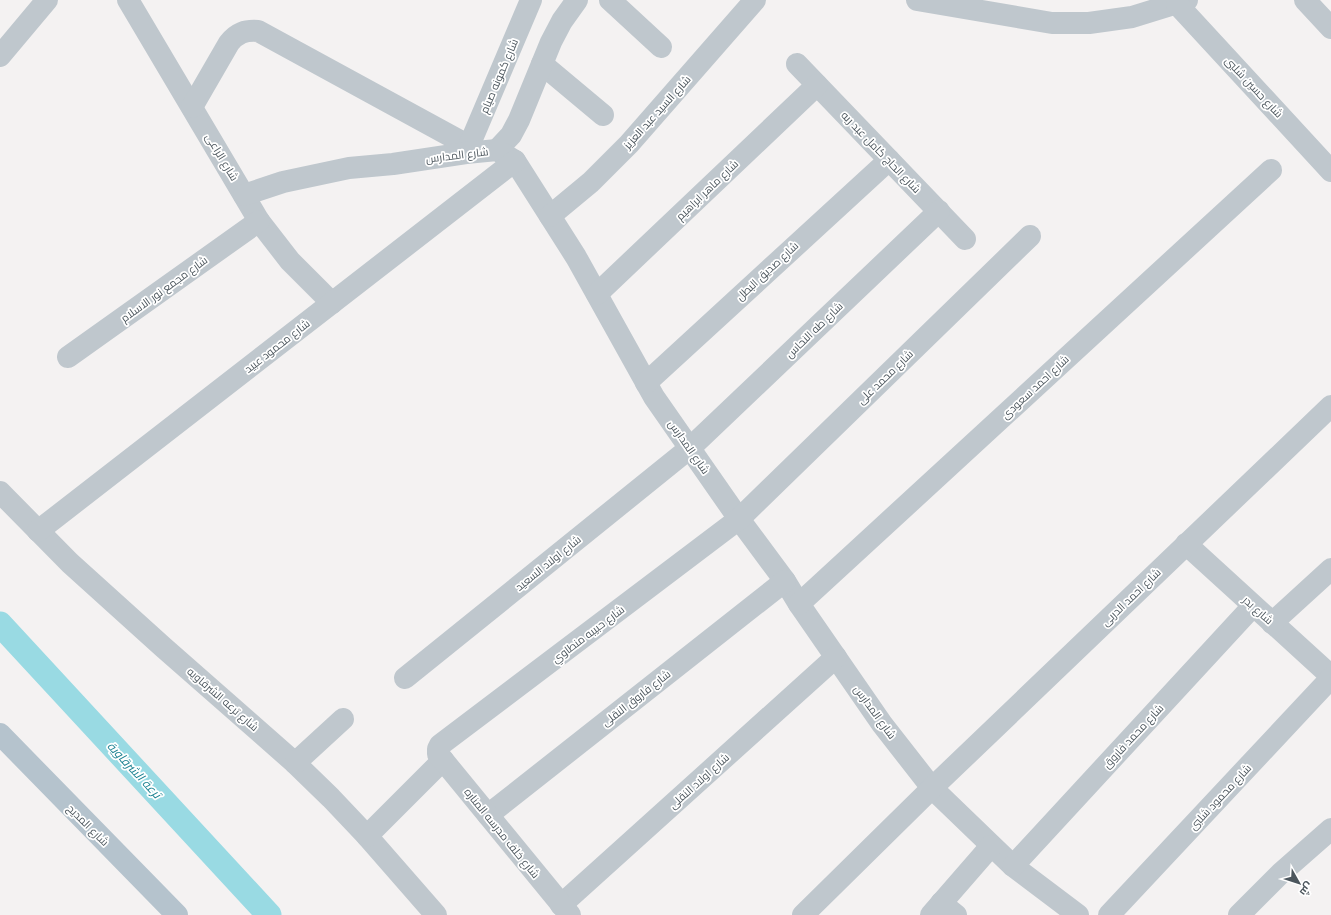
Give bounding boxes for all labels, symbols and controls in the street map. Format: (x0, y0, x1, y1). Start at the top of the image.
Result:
street label: شارع كمونه صيام (478, 37, 522, 116)
street label: شارع حسين شلبى (1221, 54, 1285, 121)
street label: شارع السيد عبد العزيز (620, 73, 694, 153)
street label: شارع الحاج كامل عبد ربه (838, 109, 923, 197)
street label: شارع الراعى (202, 131, 241, 184)
street label: شارع المدارس (425, 145, 489, 167)
street label: شارع ماهر ابراهيم (674, 157, 742, 224)
street label: شارع صديق البطل (734, 239, 802, 304)
street label: شارع مجمع نور الاسلام (118, 254, 211, 326)
street label: شارع طه النحاس (783, 300, 846, 362)
street label: شارع محمود عبيد (242, 317, 313, 377)
street label: شارع محمد على (855, 347, 917, 408)
street label: شارع احمد سعودى (999, 353, 1072, 423)
street label: شارع المدارس (664, 418, 712, 477)
street label: شارع اولاد السعيد (513, 533, 584, 594)
street label: شارع احمد الدربى (1099, 566, 1164, 630)
street label: شارع بدر (1238, 593, 1275, 628)
street label: شارع حبيبه منطاوي (550, 603, 628, 667)
street label: شارع ترعه الشرقاويه (184, 665, 261, 735)
street label: شارع فاروق النقلى (599, 668, 674, 730)
street label: شارع المدارس (850, 683, 898, 742)
street label: شارع محمد فاروق (1100, 702, 1167, 772)
water label: ترعة الشرقاوية (104, 739, 166, 803)
street label: شارع اولاد النقلى (667, 751, 733, 813)
street label: شارع محمود شلبى (1187, 762, 1255, 834)
street label: شارع خلف مدرسه المناره (461, 786, 542, 882)
street label: شارع المديح (63, 802, 111, 850)
north arrow (1279, 863, 1319, 903)
text: ش (1297, 879, 1316, 899)

